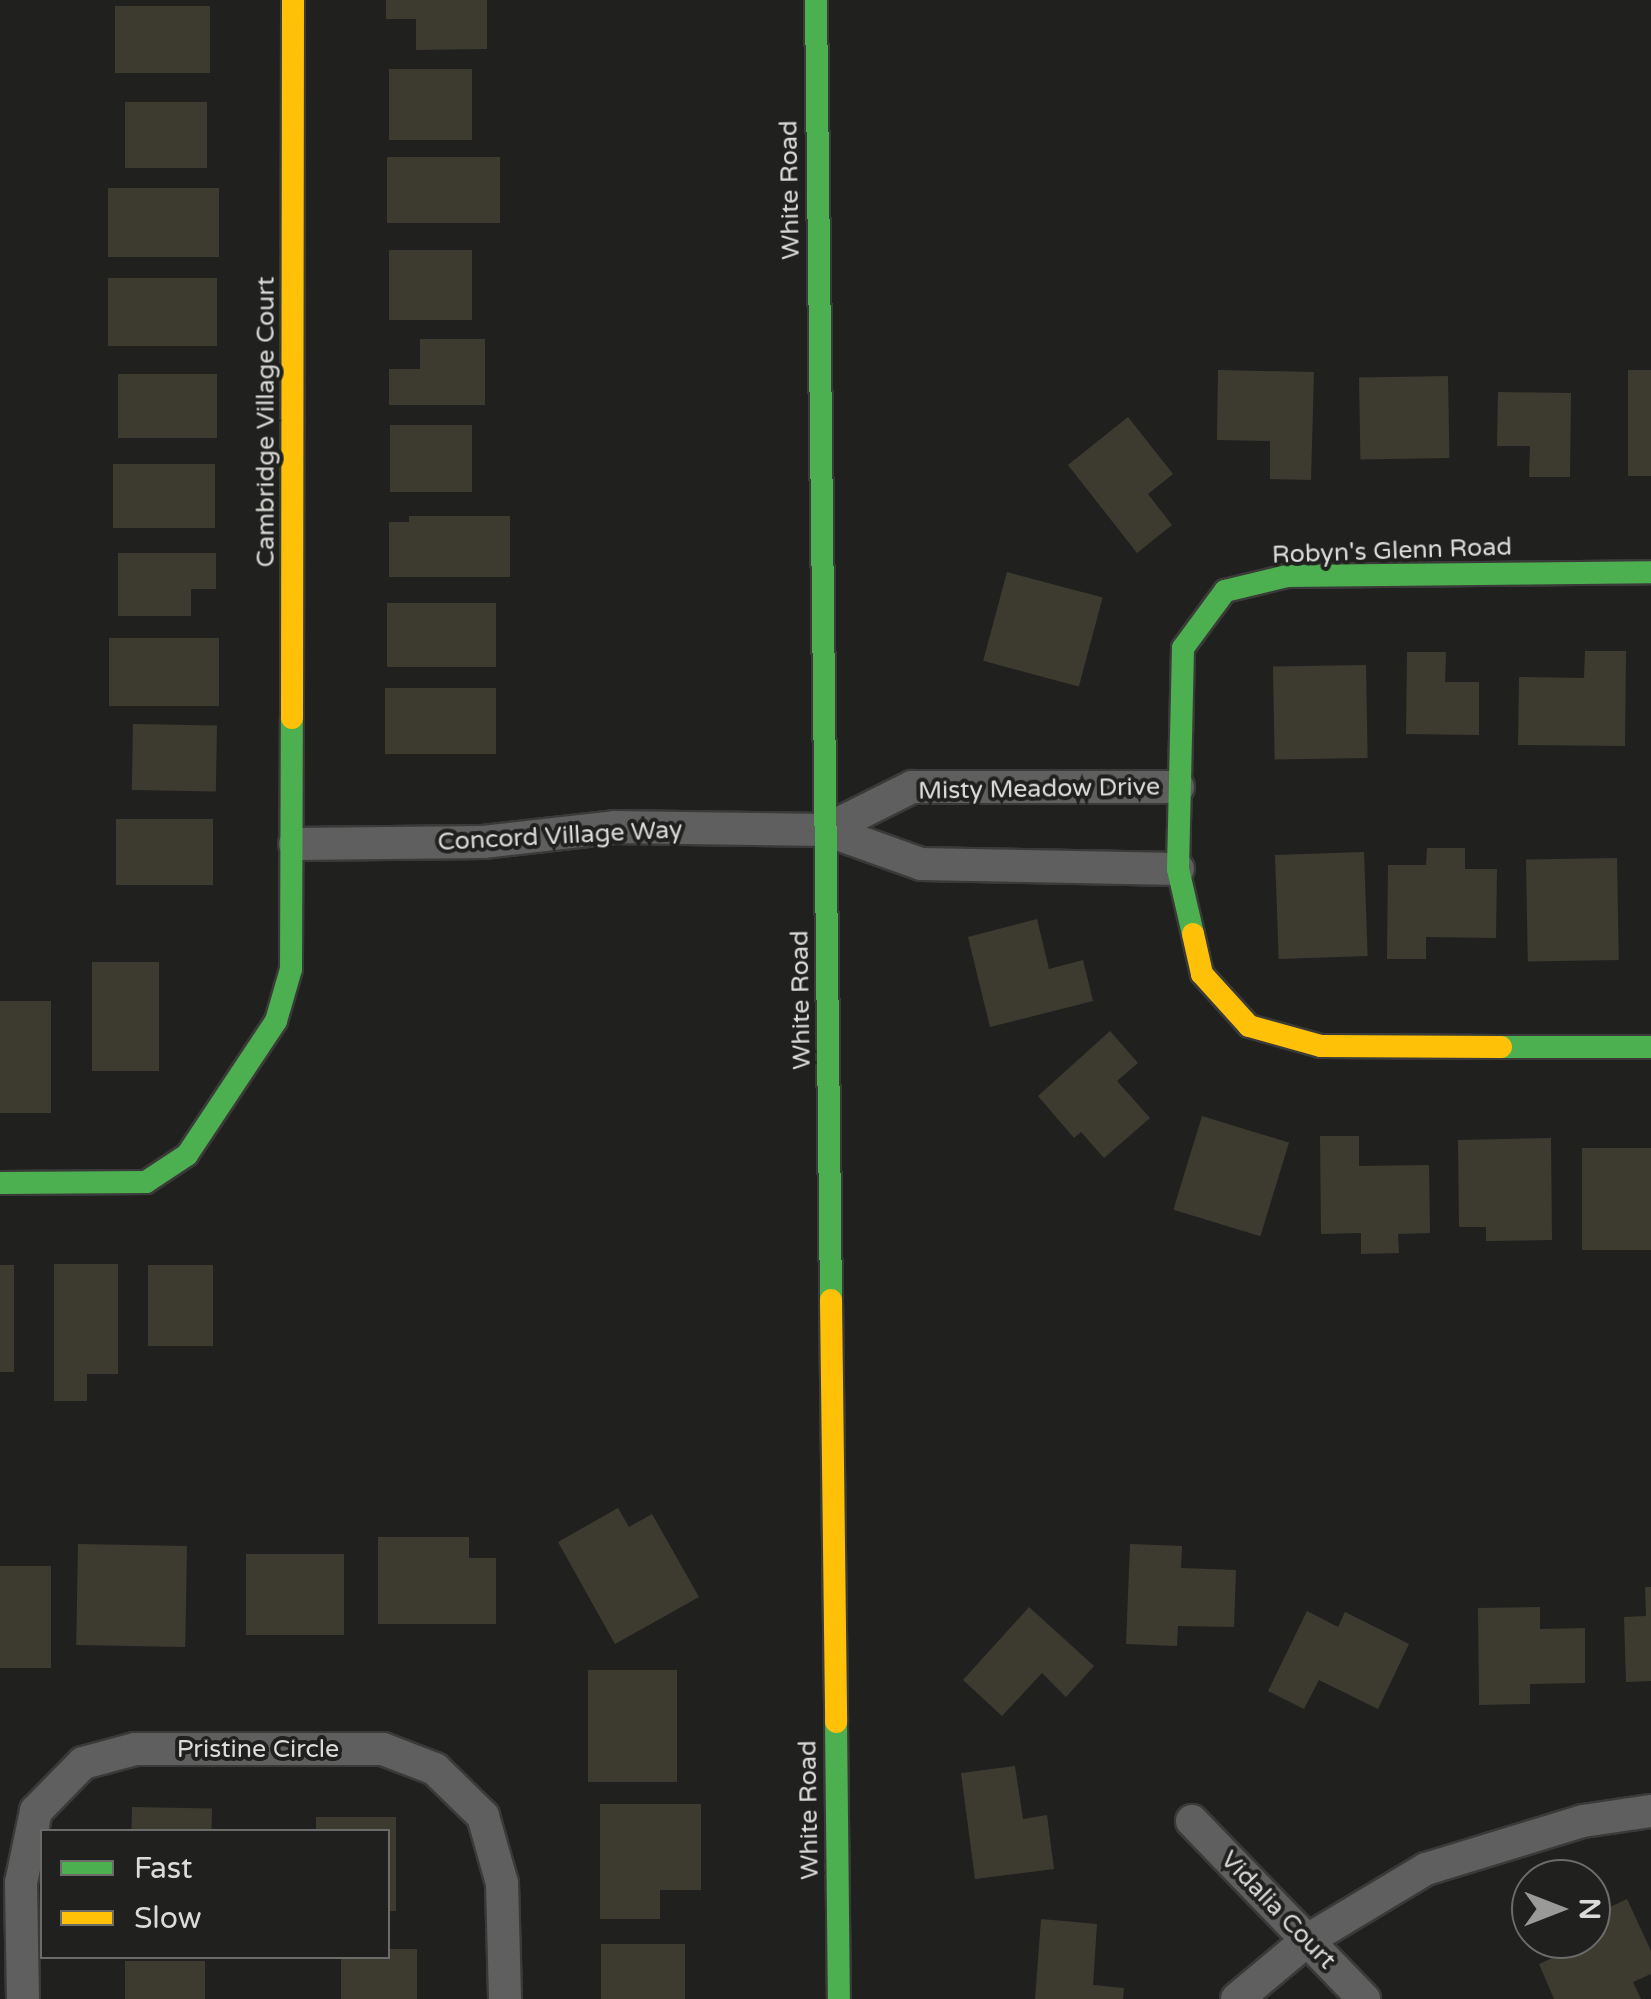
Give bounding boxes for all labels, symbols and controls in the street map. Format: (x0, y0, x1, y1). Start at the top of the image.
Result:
street label: White Road (774, 120, 806, 260)
street label: Cambridge Village Court (251, 277, 281, 567)
street label: Robyn's Glenn Road (1271, 532, 1513, 570)
street label: Misty Meadow Drive (918, 772, 1160, 806)
street label: Concord Village Way (437, 815, 683, 857)
street label: White Road (785, 930, 817, 1070)
street label: Pristine Circle (177, 1734, 339, 1764)
street label: White Road (793, 1740, 825, 1880)
legend (40, 1829, 390, 1959)
street label: Vidalia Court (1214, 1845, 1342, 1975)
text: Fast (134, 1850, 193, 1887)
north arrow (1511, 1859, 1611, 1959)
text: N (1572, 1898, 1606, 1920)
text: Slow (134, 1900, 202, 1937)

